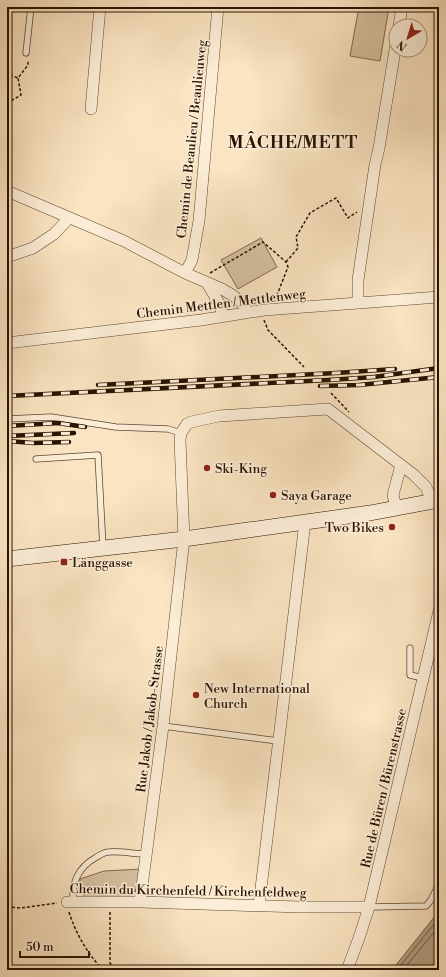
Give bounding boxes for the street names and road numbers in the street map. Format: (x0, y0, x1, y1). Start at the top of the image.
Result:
street label: Chemin de Beaulieu / Beaulieuweg (174, 39, 210, 239)
street label: Chemin Mettlen / Mettlenweg (136, 286, 307, 322)
street label: Rue Jakob / Jakob-Strasse (133, 644, 167, 794)
street label: Rue de Büren / Bürenstrasse (358, 706, 410, 870)
street label: Chemin du Kirchenfeld / Kirchenfeldweg (69, 881, 307, 901)

